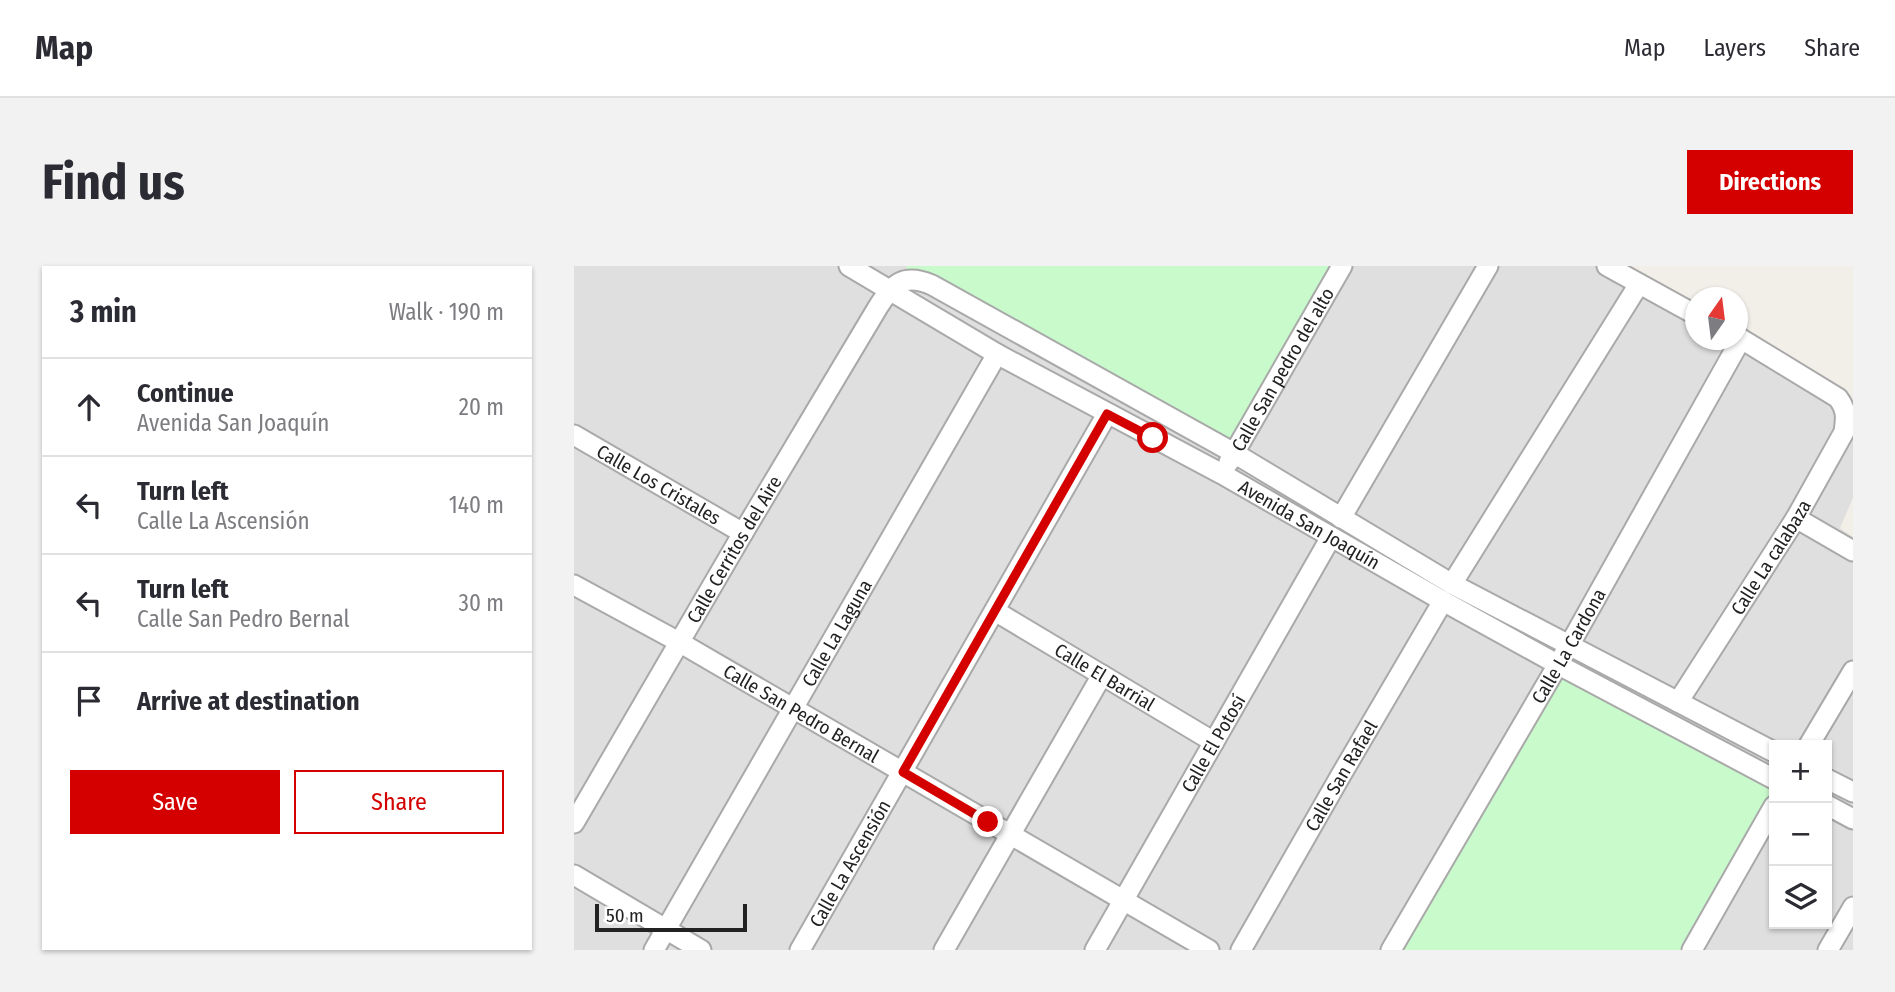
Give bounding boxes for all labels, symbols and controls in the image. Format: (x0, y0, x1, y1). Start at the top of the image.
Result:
text: Map (35, 28, 93, 68)
text: Map (1624, 34, 1666, 62)
text: Layers (1704, 34, 1766, 62)
text: Share (1804, 34, 1860, 62)
button: Directions (1687, 150, 1853, 214)
text: Find us (42, 153, 185, 212)
street label: Calle San pedro del alto (1226, 283, 1339, 455)
north arrow (1685, 287, 1748, 350)
text: 3 min (70, 294, 137, 330)
text: Walk · 190 m (389, 298, 504, 326)
text: Continue (137, 378, 234, 409)
icon: ahead (70, 388, 108, 426)
text: 20 m (459, 393, 504, 421)
text: Avenida San Joaquín (137, 409, 329, 437)
route start (1137, 422, 1168, 453)
street label: Calle Los Cristales (593, 439, 725, 529)
street label: Calle Cerritos del Aire (682, 471, 786, 627)
street label: Avenida San Joaquín (1235, 475, 1384, 574)
text: Turn left (137, 476, 229, 507)
icon: left (70, 486, 108, 524)
text: 140 m (449, 491, 504, 519)
street label: Calle La calabaza (1726, 496, 1815, 619)
text: Calle La Ascensión (137, 507, 310, 535)
text: Turn left (137, 574, 229, 605)
street label: Calle La Laguna (797, 575, 876, 690)
icon: left (70, 584, 108, 622)
street label: Calle La Cardona (1526, 584, 1610, 708)
text: 30 m (459, 589, 504, 617)
text: Calle San Pedro Bernal (137, 605, 350, 633)
street label: Calle El Barrial (1051, 638, 1159, 715)
street label: Calle San Pedro Bernal (720, 659, 883, 767)
icon: arrive (70, 682, 108, 720)
text: Arrive at destination (137, 686, 360, 717)
street label: Calle El Potosí (1176, 690, 1250, 796)
street label: Calle San Rafael (1300, 716, 1382, 835)
map controls (1769, 740, 1832, 929)
button: + (1769, 740, 1832, 803)
button: Save (70, 770, 280, 834)
button: Share (294, 770, 504, 834)
street label: Calle La Ascensión (804, 796, 895, 931)
button: − (1769, 803, 1832, 866)
route end (972, 806, 1003, 837)
button: layers (1769, 866, 1832, 929)
scale bar (595, 901, 747, 933)
text: 50 m (606, 904, 644, 927)

